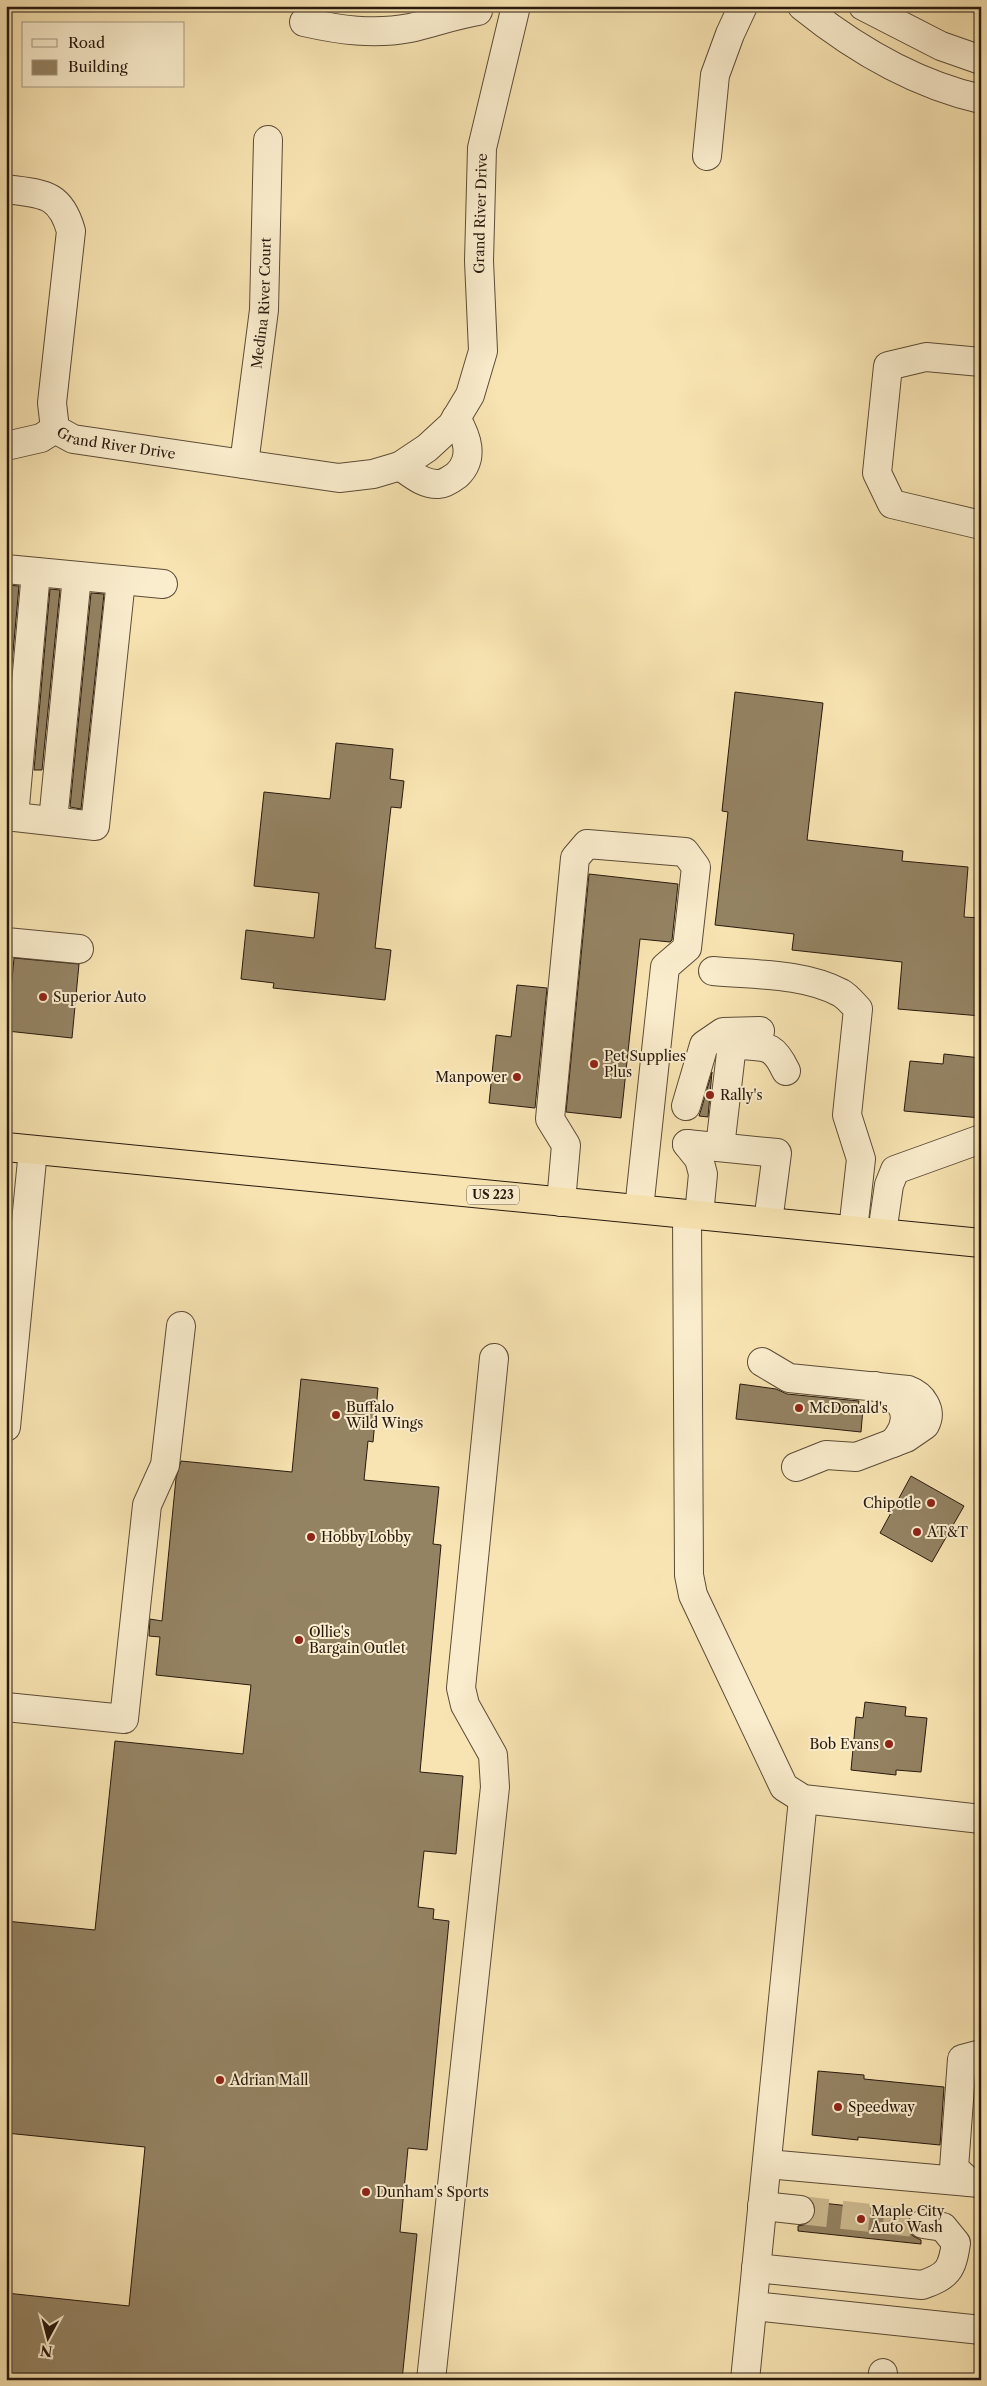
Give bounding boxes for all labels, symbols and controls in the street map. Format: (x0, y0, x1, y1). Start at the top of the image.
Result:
legend (22, 22, 185, 88)
text: Road (68, 33, 105, 52)
text: Building (68, 57, 128, 76)
street label: Grand River Drive (470, 153, 491, 274)
street label: Medina River Court (247, 237, 275, 370)
street label: Grand River Drive (54, 423, 177, 463)
place label: Superior Auto (53, 988, 146, 1006)
marker: Superior Auto (37, 991, 49, 1003)
place label: Pet Supplies Plus (604, 1047, 686, 1081)
marker: Pet Supplies Plus (588, 1058, 600, 1070)
place label: Manpower (435, 1068, 507, 1086)
marker: Manpower (511, 1071, 523, 1083)
place label: Rally's (720, 1086, 763, 1104)
marker: Rally's (704, 1089, 716, 1101)
road number: US 223 (467, 1186, 519, 1204)
place label: Buffalo Wild Wings (345, 1398, 423, 1432)
place label: McDonald's (809, 1399, 888, 1417)
marker: McDonald's (793, 1402, 805, 1414)
marker: Buffalo Wild Wings (330, 1409, 342, 1421)
place label: Chipotle (863, 1494, 921, 1512)
marker: Chipotle (925, 1497, 937, 1509)
place label: AT&T (926, 1523, 969, 1541)
marker: AT&T (911, 1526, 923, 1538)
place label: Hobby Lobby (321, 1528, 411, 1546)
marker: Hobby Lobby (305, 1531, 317, 1543)
place label: Ollie's Bargain Outlet (309, 1623, 406, 1657)
marker: Ollie's Bargain Outlet (293, 1634, 305, 1646)
place label: Bob Evans (809, 1735, 879, 1753)
marker: Bob Evans (883, 1738, 895, 1750)
place label: Adrian Mall (229, 2071, 308, 2089)
marker: Adrian Mall (214, 2074, 226, 2086)
place label: Speedway (848, 2098, 915, 2116)
marker: Speedway (832, 2101, 844, 2113)
place label: Dunham's Sports (376, 2183, 489, 2201)
marker: Dunham's Sports (360, 2186, 372, 2198)
place label: Maple City Auto Wash (870, 2202, 945, 2236)
marker: Maple City Auto Wash (855, 2213, 867, 2225)
north arrow (22, 2314, 72, 2364)
text: N (39, 2341, 54, 2361)

